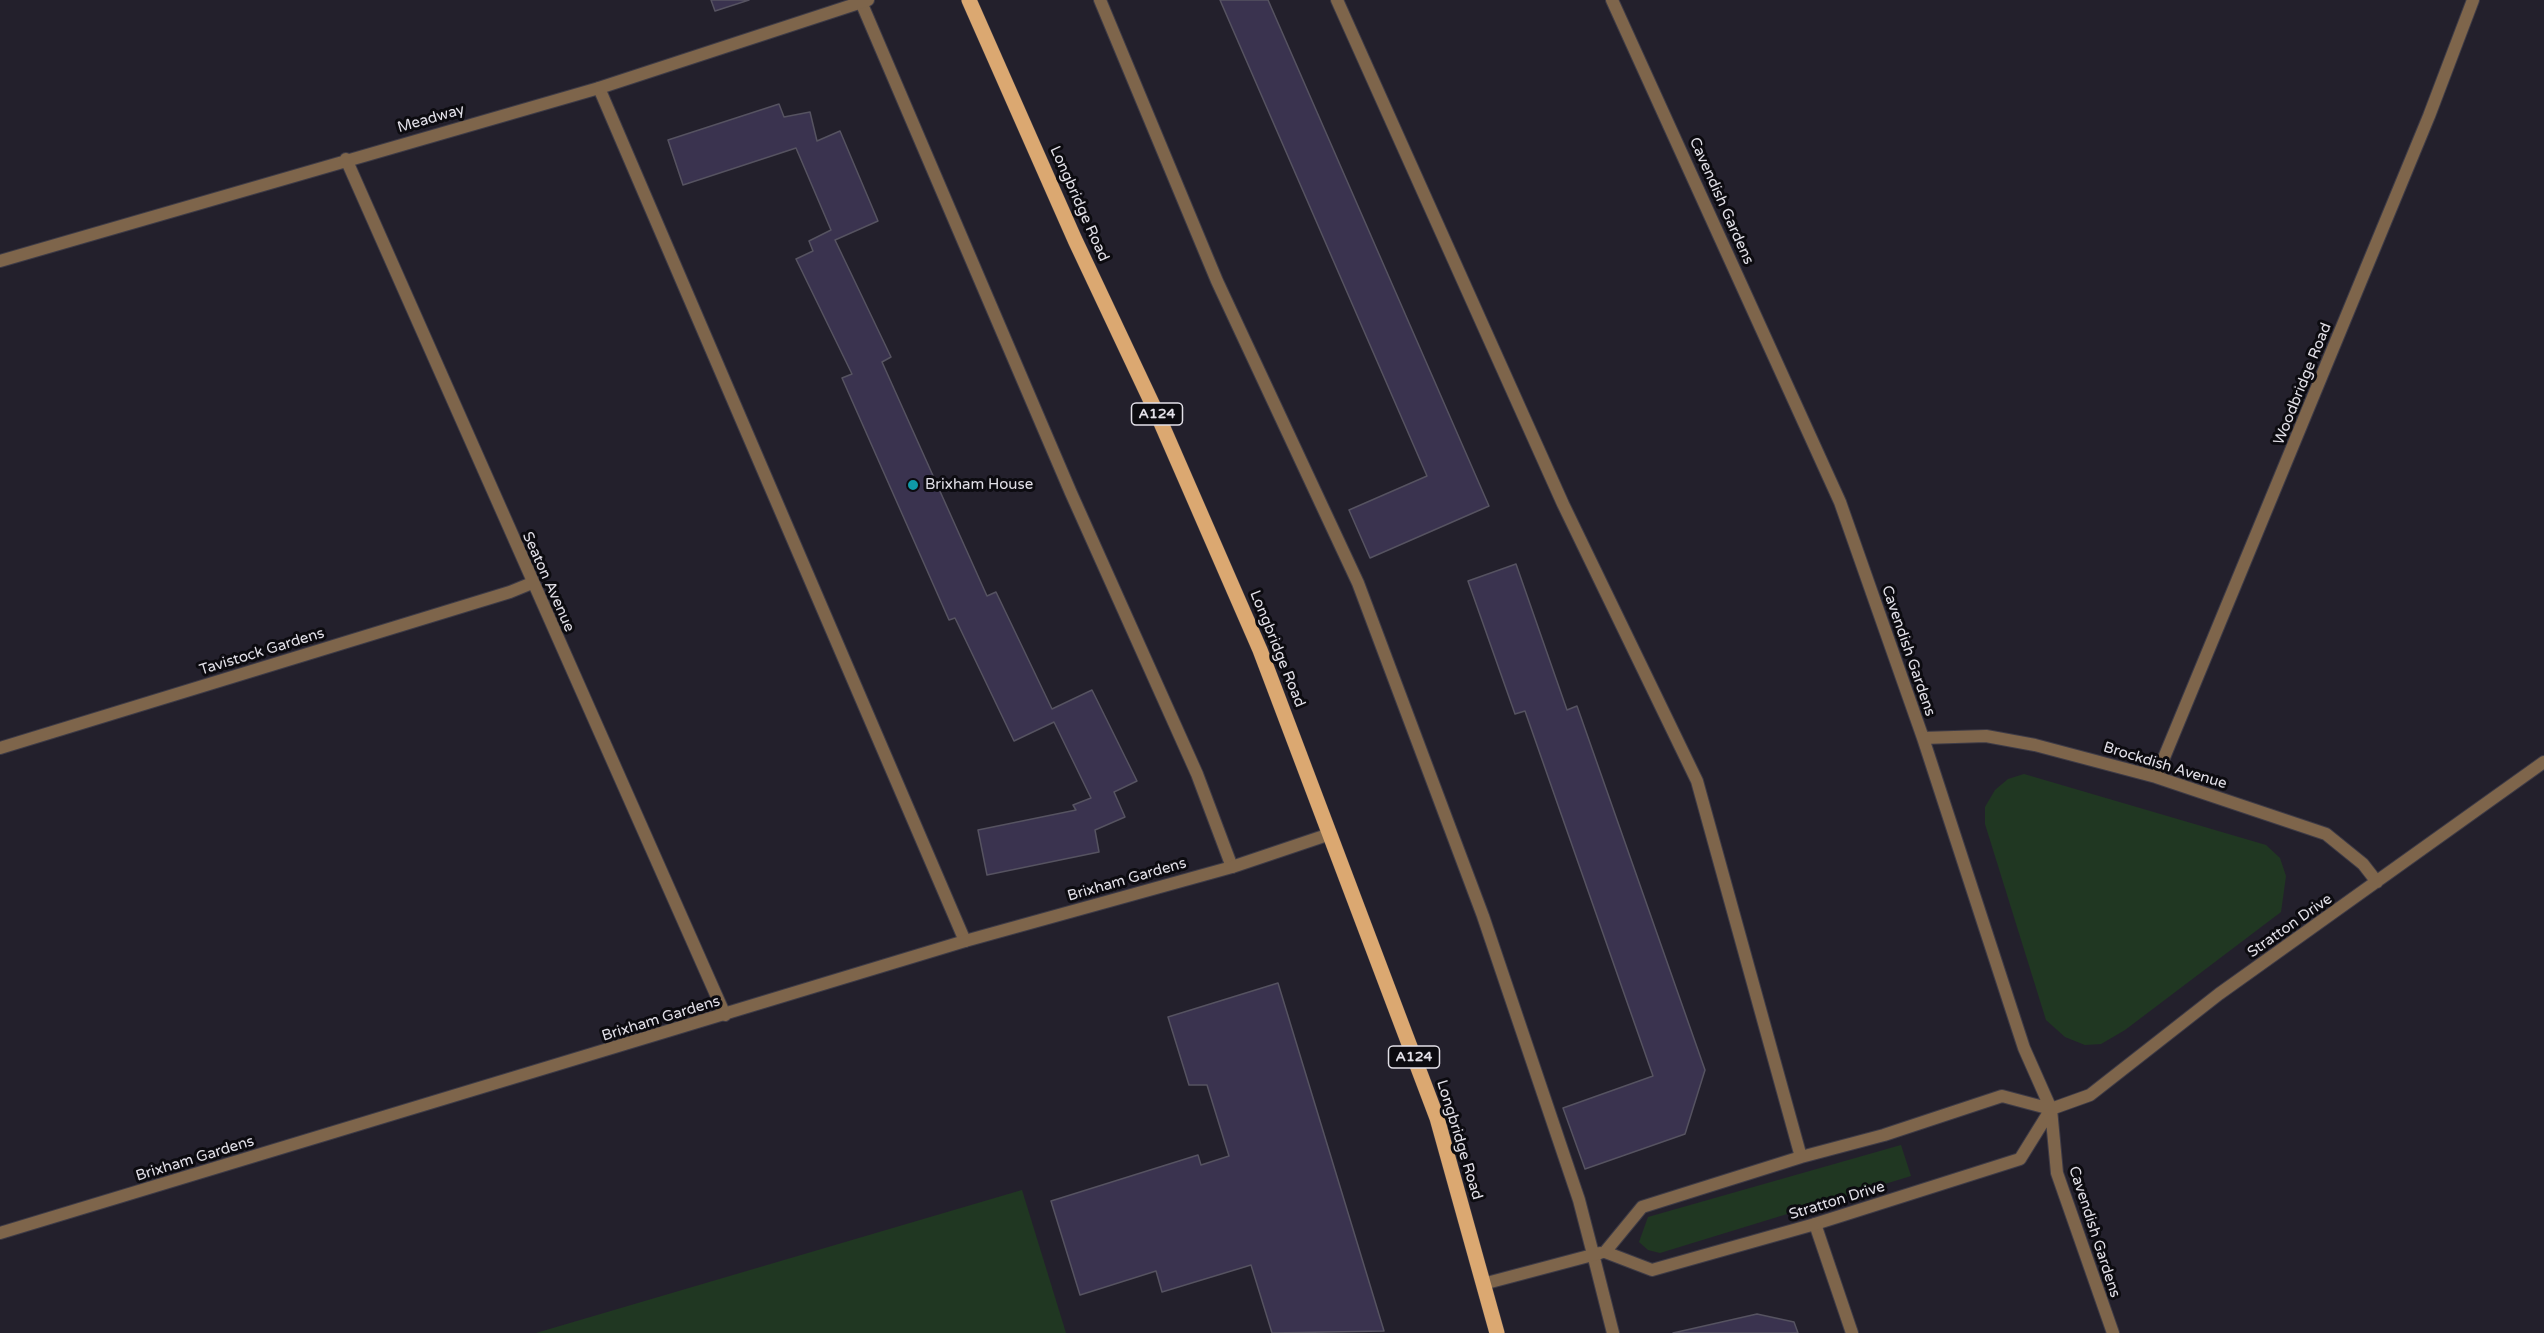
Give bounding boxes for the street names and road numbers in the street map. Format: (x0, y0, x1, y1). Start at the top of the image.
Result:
street label: Meadway (395, 101, 467, 137)
street label: Cavendish Gardens (1685, 135, 1757, 267)
street label: Longbridge Road (1045, 144, 1113, 264)
street label: Woodbridge Road (2270, 320, 2336, 448)
road number: A124 (1132, 403, 1182, 425)
street label: Seaton Avenue (518, 529, 578, 635)
street label: Cavendish Gardens (1877, 583, 1939, 719)
street label: Longbridge Road (1245, 588, 1309, 710)
street label: Tavistock Gardens (197, 624, 327, 680)
street label: Brockdish Avenue (2101, 739, 2229, 793)
street label: Brixham Gardens (1066, 854, 1188, 906)
street label: Stratton Drive (2244, 890, 2336, 962)
street label: Brixham Gardens (600, 992, 722, 1046)
road number: A124 (1388, 1046, 1440, 1068)
street label: Longbridge Road (1432, 1078, 1486, 1202)
street label: Brixham Gardens (134, 1132, 256, 1186)
street label: Cavendish Gardens (2064, 1164, 2124, 1300)
street label: Stratton Drive (1787, 1178, 1887, 1224)

